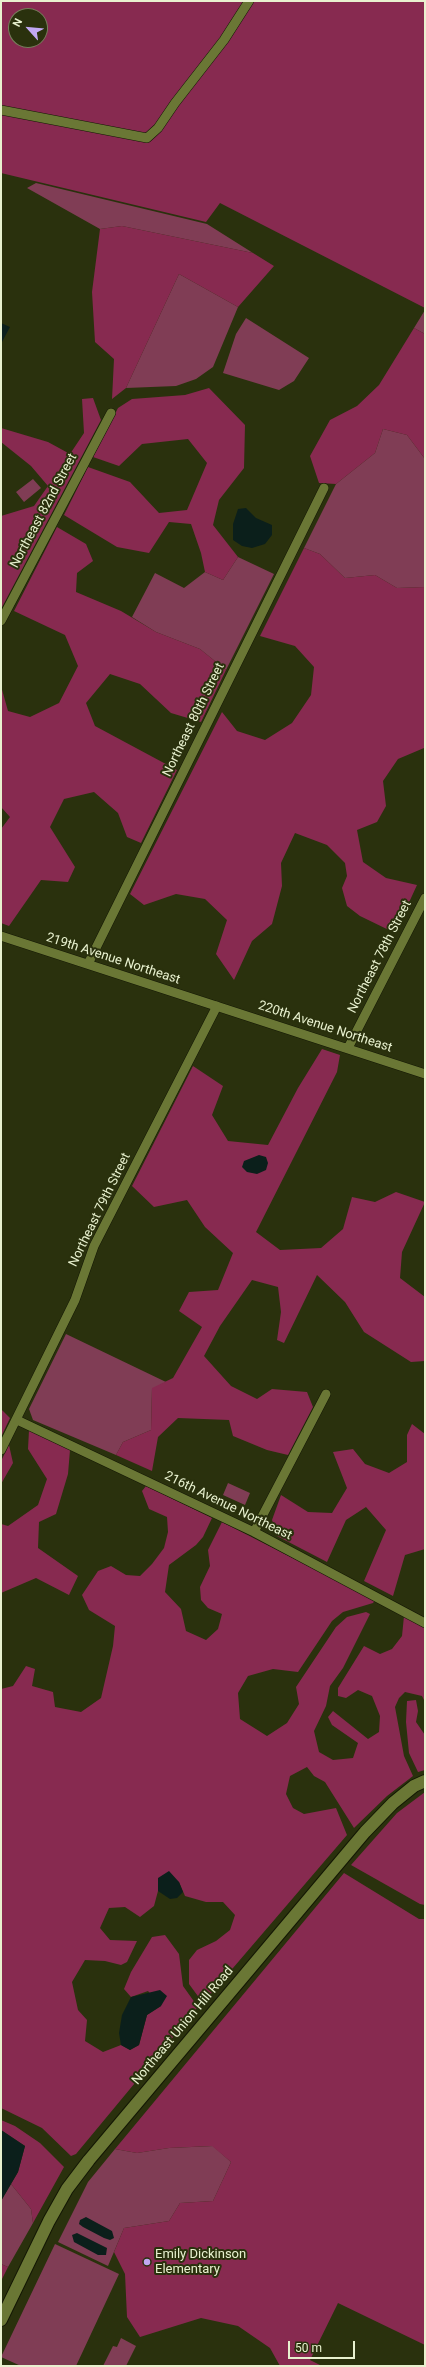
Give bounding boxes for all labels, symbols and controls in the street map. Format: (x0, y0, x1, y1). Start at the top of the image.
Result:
north arrow (8, 8, 48, 48)
text: N (10, 16, 25, 29)
street label: Northeast 82nd Street (7, 451, 81, 571)
street label: Northeast 80th Street (160, 661, 228, 779)
street label: Northeast 78th Street (345, 898, 415, 1016)
street label: 219th Avenue Northeast (44, 930, 182, 988)
street label: 220th Avenue Northeast (256, 998, 394, 1056)
street label: Northeast 79th Street (66, 1151, 134, 1269)
street label: 216th Avenue Northeast (162, 1468, 294, 1544)
street label: Northeast Union Hill Road (129, 1964, 237, 2088)
place label: Emily Dickinson Elementary (155, 2247, 246, 2278)
marker: Emily Dickinson Elementary (142, 2257, 152, 2267)
scale bar (290, 2333, 357, 2359)
text: 50 m (295, 2341, 322, 2355)

